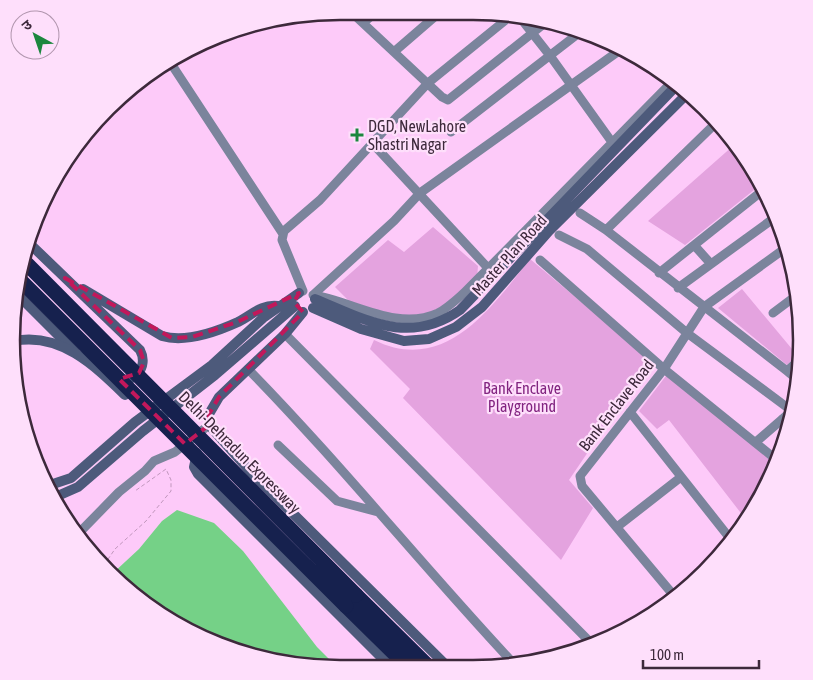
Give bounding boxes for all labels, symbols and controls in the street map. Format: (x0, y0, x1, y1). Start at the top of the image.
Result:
north arrow (10, 10, 60, 60)
text: उ (18, 16, 36, 34)
place label: DGD, NewLahore Shastri Nagar (368, 117, 466, 154)
marker: DGD, NewLahore Shastri Nagar (350, 128, 364, 142)
street label: Master Plan Road (468, 211, 550, 299)
street label: Bank Enclave Road (575, 356, 657, 454)
park label: Bank Enclave Playground (483, 379, 561, 416)
street label: Delhi-Dehradun Expressway (175, 387, 305, 518)
scale bar (643, 638, 759, 670)
text: 100 m (650, 646, 684, 663)

